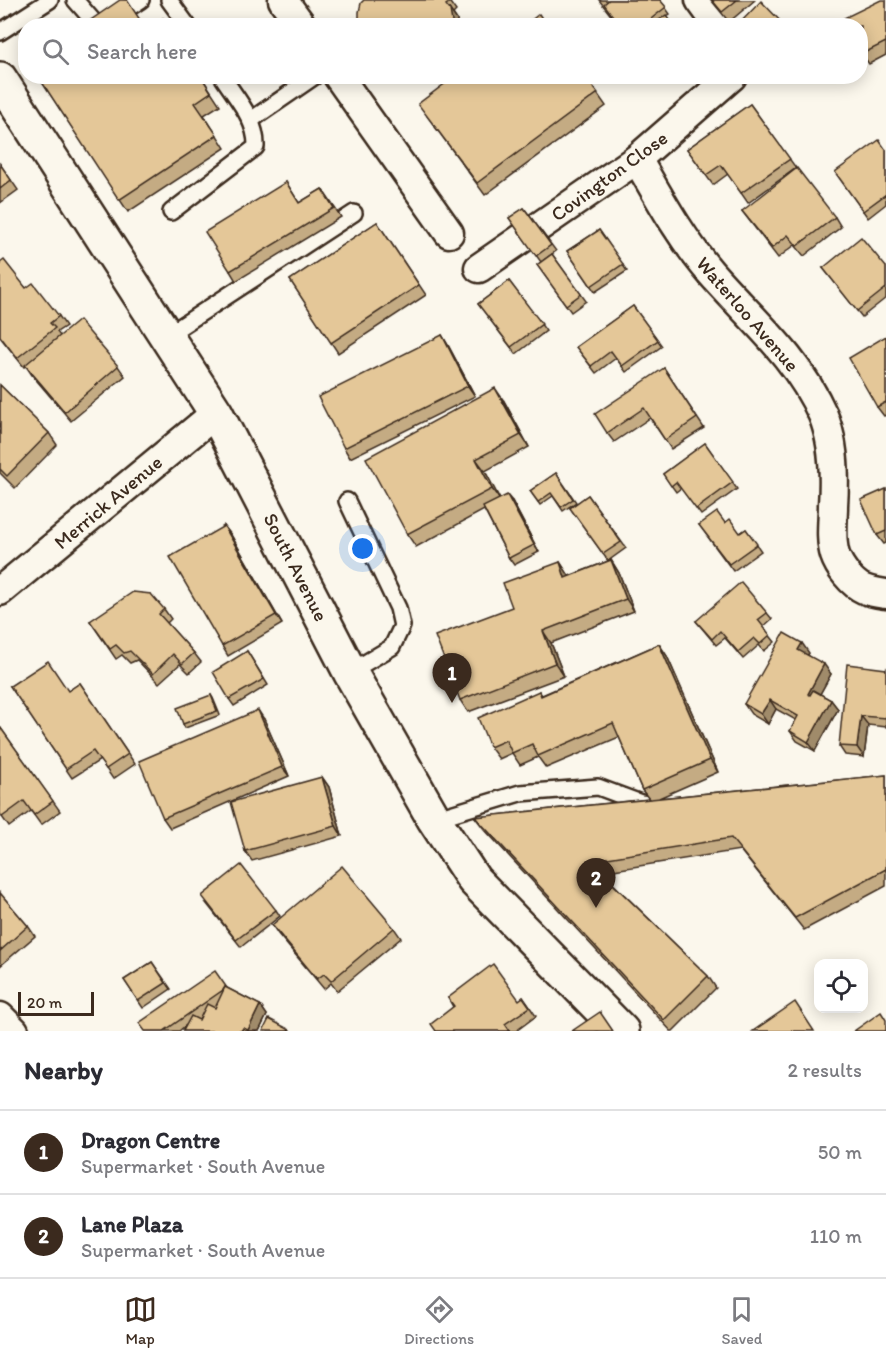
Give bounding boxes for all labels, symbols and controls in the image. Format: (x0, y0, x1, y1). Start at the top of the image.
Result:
search box (18, 18, 868, 84)
icon: search (39, 35, 72, 68)
text: Search here (87, 38, 197, 65)
street label: Covington Close (546, 126, 672, 226)
street label: Waterloo Avenue (692, 252, 804, 376)
street label: Merrick Avenue (49, 450, 167, 554)
street label: South Avenue (258, 509, 334, 625)
your location (348, 534, 377, 563)
pin: 1 (432, 654, 472, 703)
pin: 2 (576, 858, 616, 908)
map controls (814, 959, 868, 1013)
button: locate (814, 959, 868, 1013)
scale bar (18, 989, 94, 1016)
text: 20 m (27, 993, 62, 1012)
text: Nearby (24, 1054, 103, 1086)
text: 2 results (788, 1058, 862, 1082)
text: Dragon Centre (81, 1127, 220, 1154)
text: 1 (39, 1140, 48, 1164)
text: 50 m (818, 1140, 862, 1164)
text: Supermarket · South Avenue (81, 1154, 325, 1178)
text: Lane Plaza (81, 1211, 183, 1238)
text: 2 (38, 1224, 49, 1248)
text: 110 m (810, 1224, 862, 1248)
text: Supermarket · South Avenue (81, 1238, 325, 1262)
tab: Map (124, 1293, 157, 1348)
tab: Directions (404, 1293, 474, 1348)
tab: Saved (722, 1293, 762, 1348)

